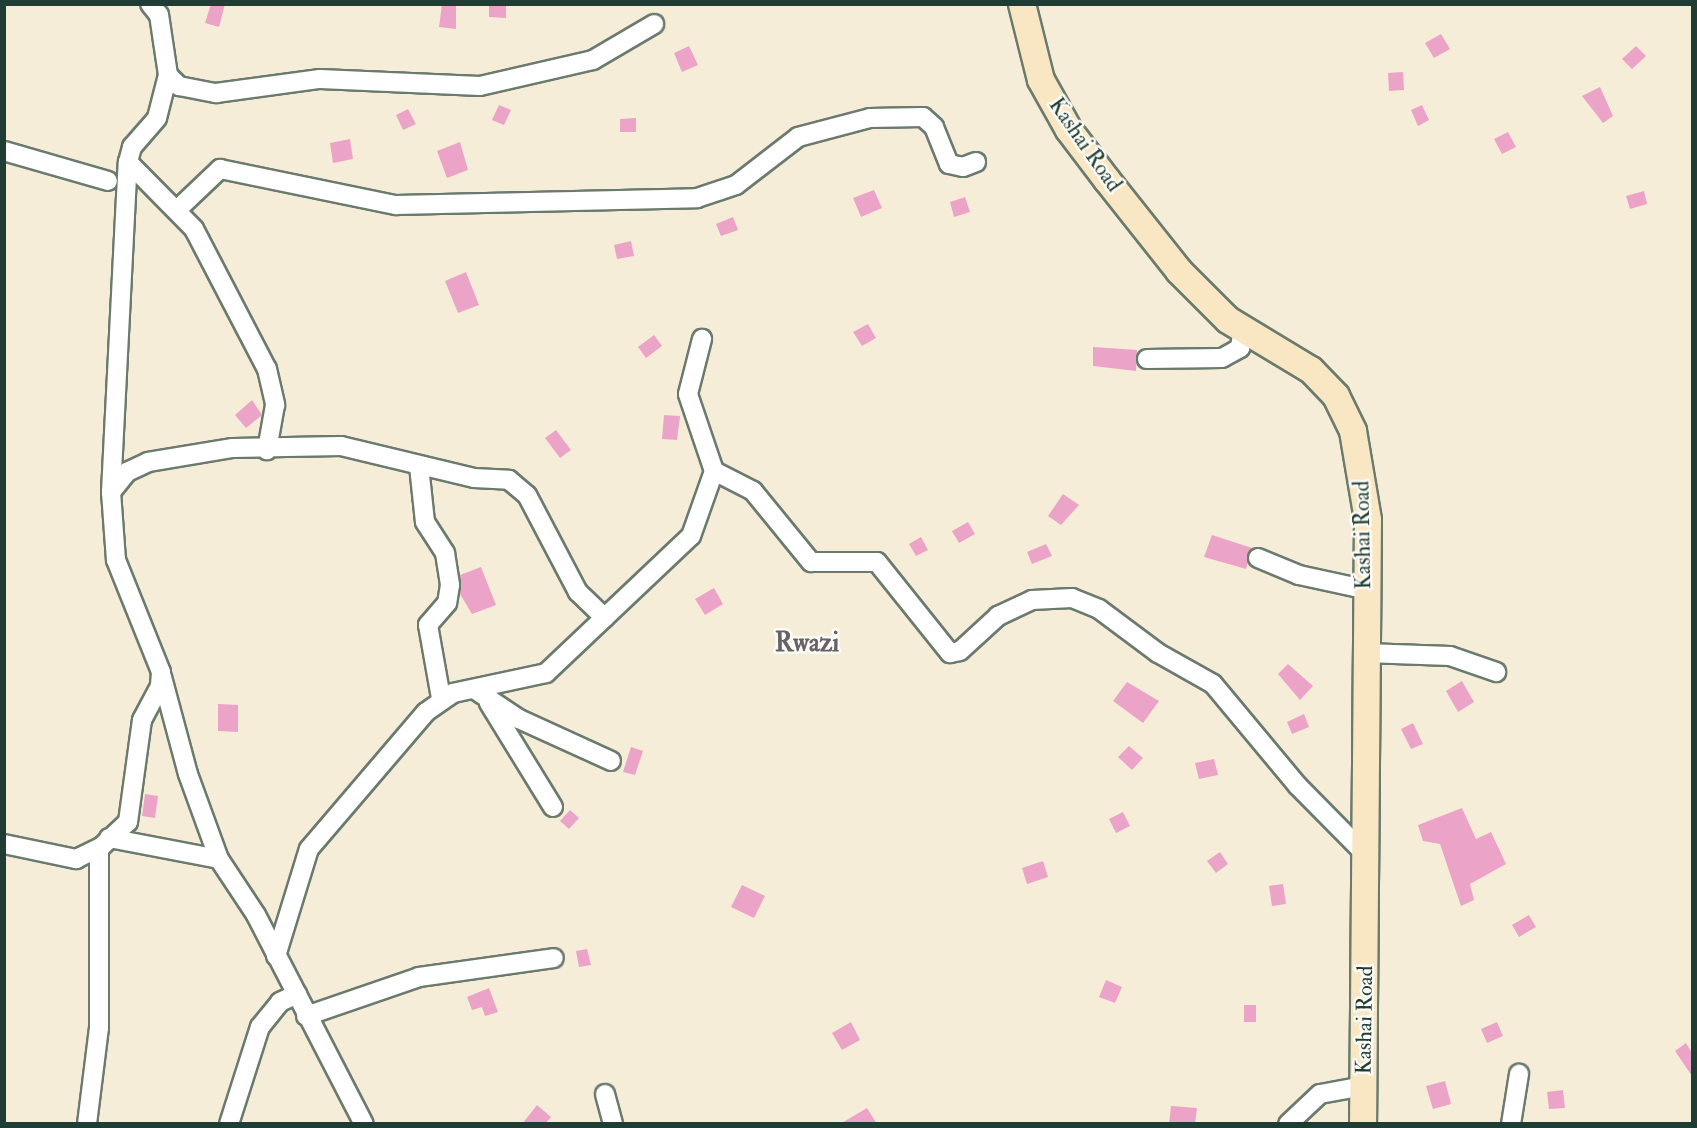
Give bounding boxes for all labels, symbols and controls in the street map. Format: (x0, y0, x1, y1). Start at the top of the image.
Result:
street label: Kashai Road (1043, 93, 1127, 197)
street label: Kashai Road (1349, 480, 1377, 590)
district label: Rwazi (775, 628, 839, 660)
street label: Kashai Road (1351, 965, 1379, 1075)

